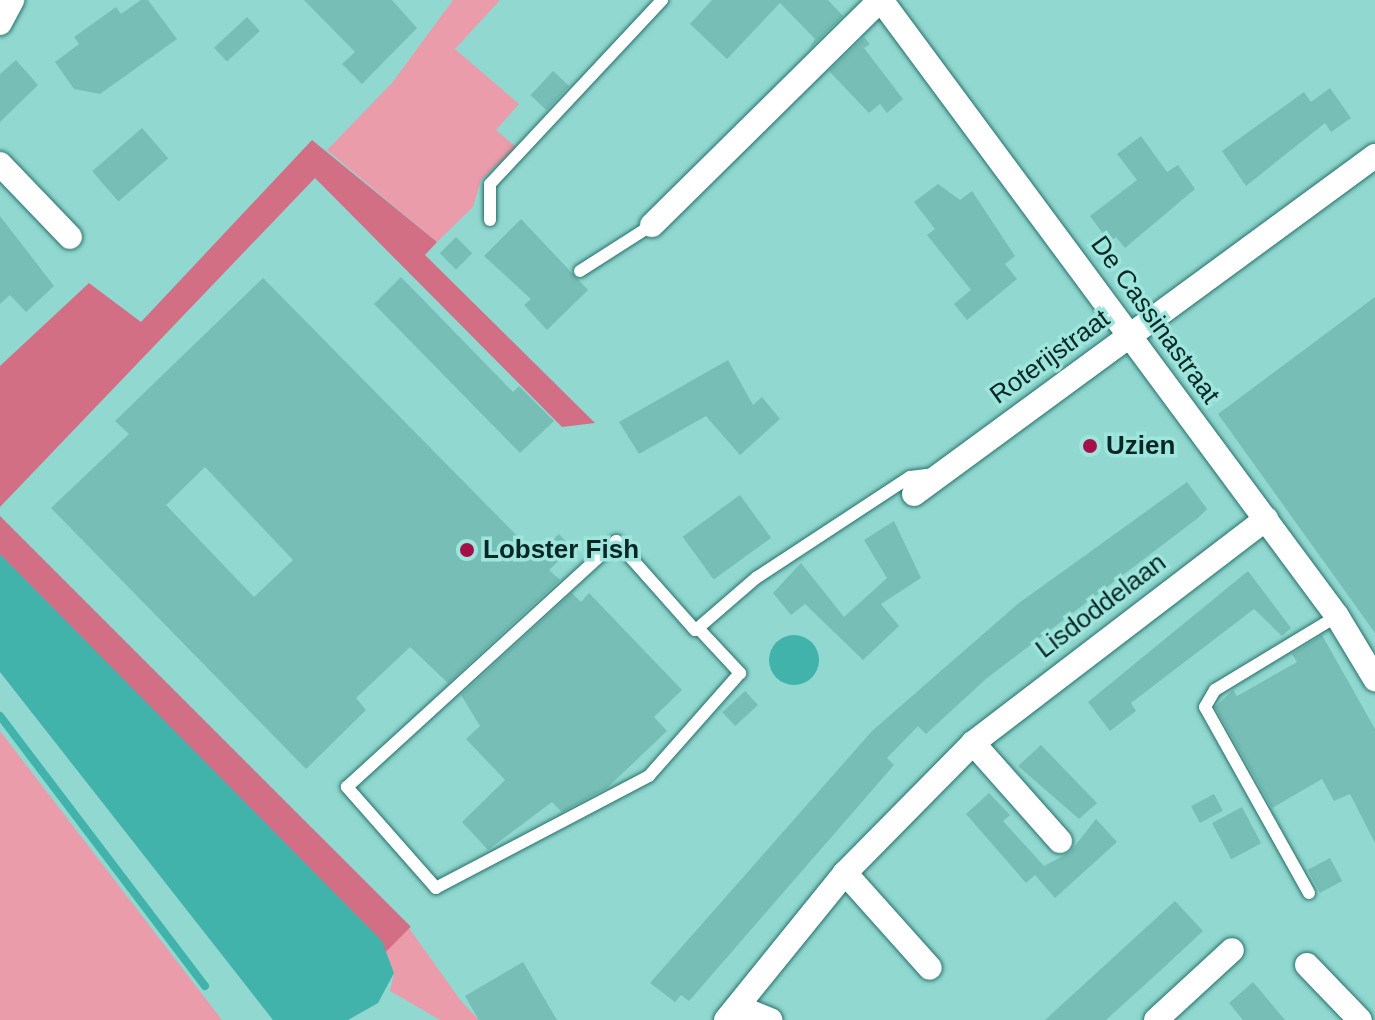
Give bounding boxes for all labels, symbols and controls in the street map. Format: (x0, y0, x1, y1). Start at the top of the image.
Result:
street label: De Cassinastraat (1084, 230, 1226, 410)
street label: Roterijstraat (984, 303, 1116, 411)
place label: Uzien (1106, 430, 1175, 462)
marker: Uzien (1081, 437, 1099, 455)
place label: Lobster Fish (483, 534, 639, 566)
marker: Lobster Fish (458, 541, 476, 559)
street label: Lisdoddelaan (1030, 547, 1172, 665)

